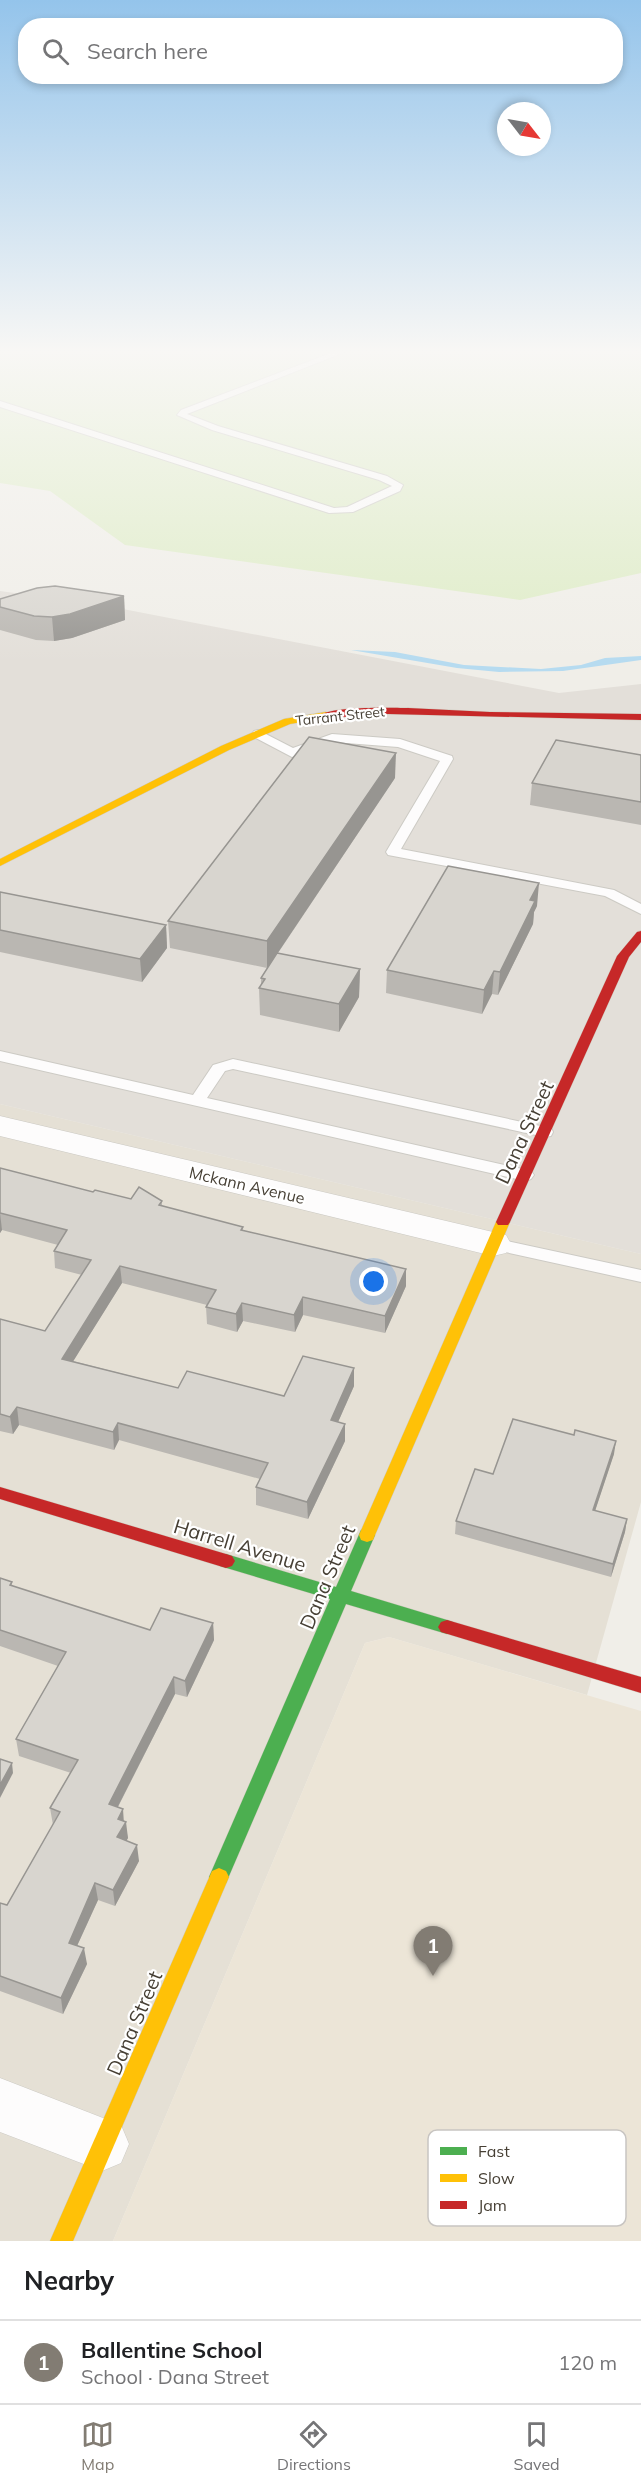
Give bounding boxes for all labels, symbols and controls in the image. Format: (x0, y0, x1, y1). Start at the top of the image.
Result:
search box (18, 18, 623, 84)
icon: search (39, 35, 72, 68)
text: Search here (87, 37, 208, 65)
north arrow (497, 102, 551, 156)
street label: Tarrant Street (294, 702, 386, 730)
street label: Dana Street (489, 1076, 559, 1188)
street label: Mckann Avenue (187, 1162, 307, 1208)
your location (359, 1267, 388, 1296)
street label: Harrell Avenue (171, 1513, 309, 1577)
street label: Dana Street (294, 1521, 360, 1633)
pin: 1 (414, 1926, 452, 1976)
street label: Dana Street (101, 1967, 167, 2079)
legend (428, 2130, 626, 2226)
text: Fast (478, 2141, 510, 2161)
text: Slow (478, 2168, 515, 2188)
text: Jam (478, 2195, 507, 2215)
text: Nearby (24, 2264, 114, 2297)
text: Ballentine School (81, 2336, 262, 2364)
text: 1 (38, 2350, 50, 2375)
text: 120 m (558, 2350, 617, 2375)
text: School · Dana Street (81, 2364, 269, 2389)
tab: Map (81, 2418, 114, 2474)
tab: Directions (277, 2418, 351, 2474)
tab: Saved (514, 2418, 560, 2474)

